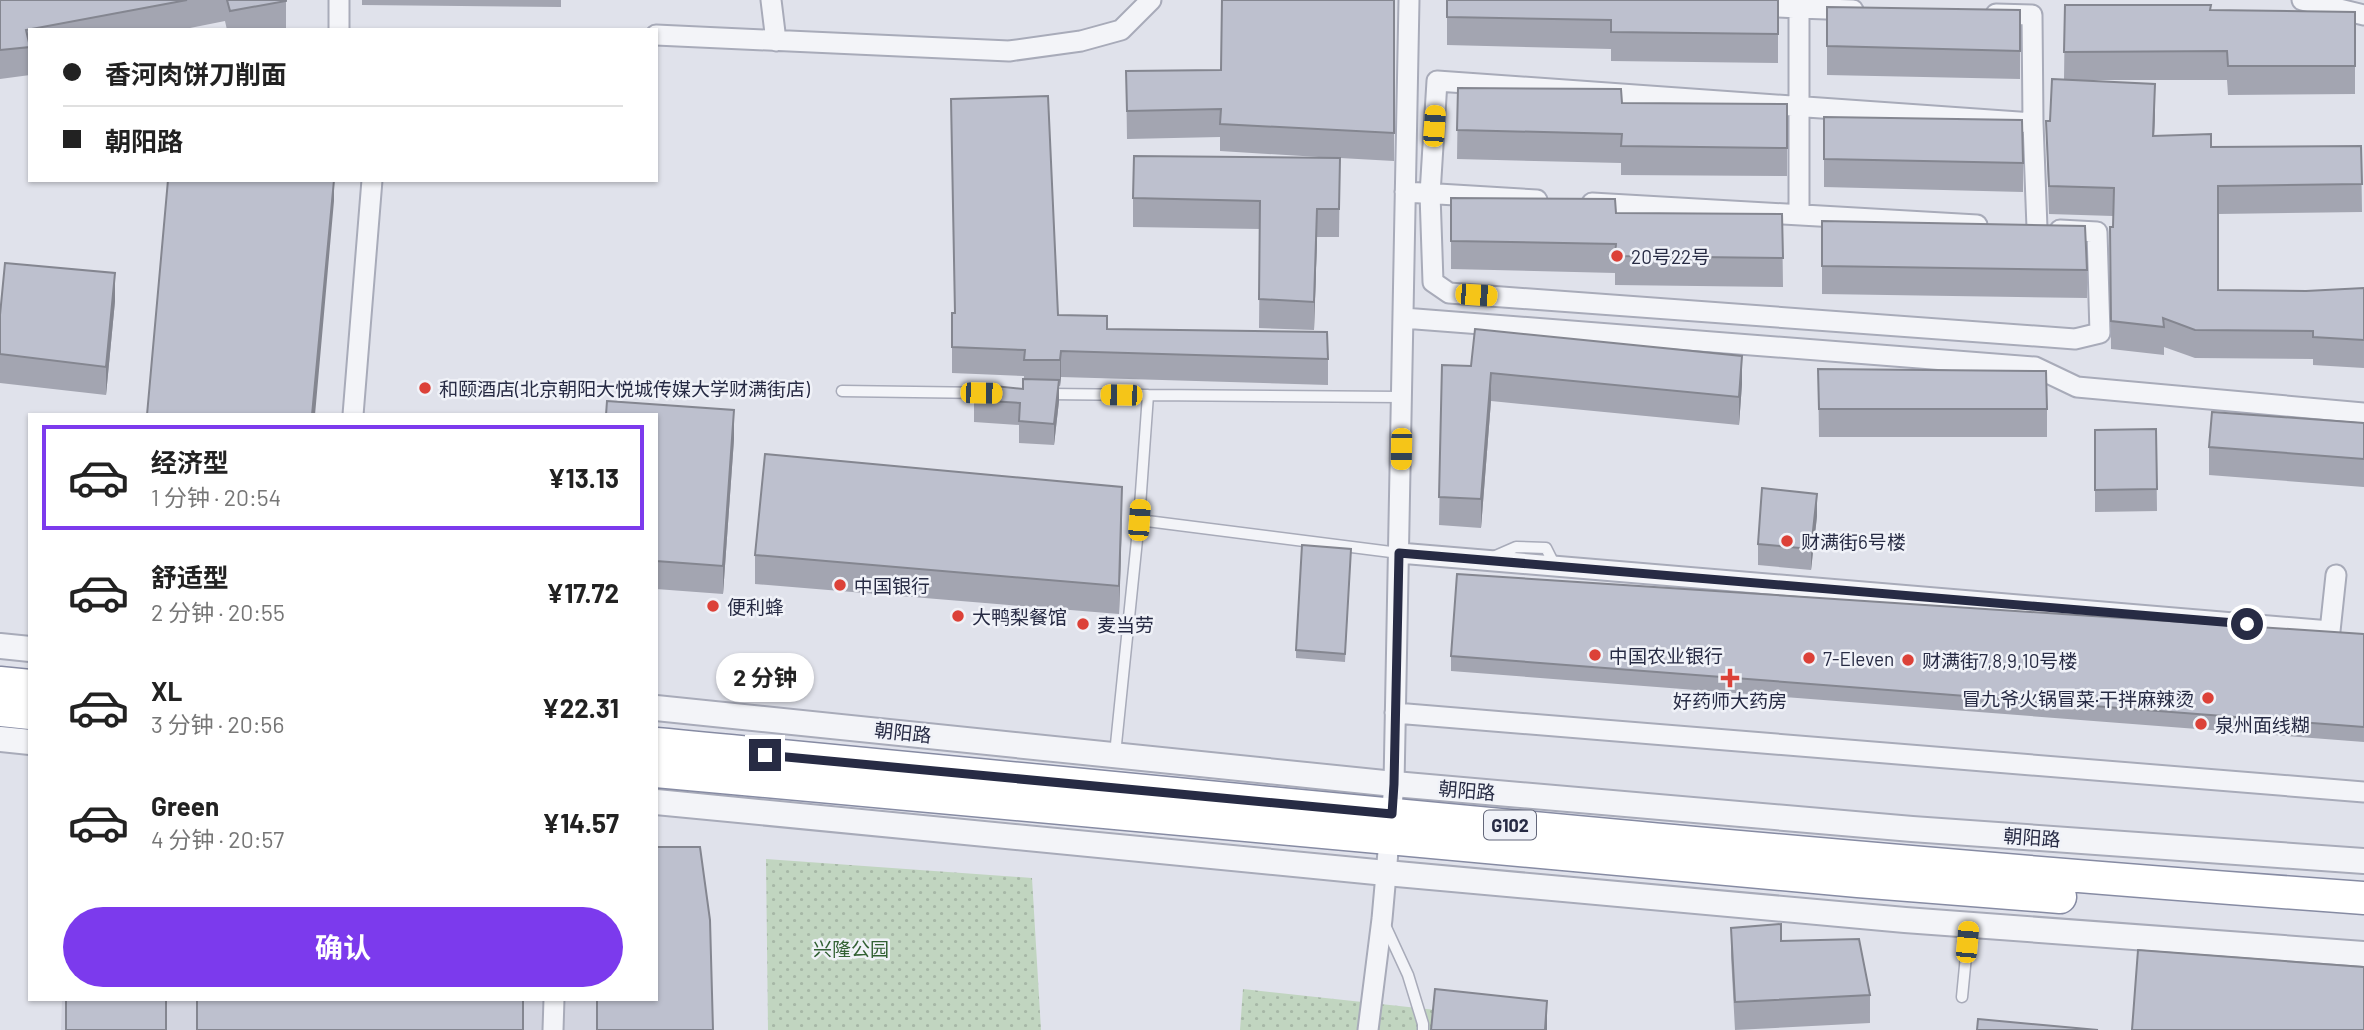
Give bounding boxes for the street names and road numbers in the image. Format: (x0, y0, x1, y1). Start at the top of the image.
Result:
street label: 朝阳路 (873, 718, 933, 746)
street label: 朝阳路 (1438, 776, 1496, 804)
road number: G102 (1484, 810, 1536, 840)
street label: 朝阳路 (2003, 824, 2061, 850)

